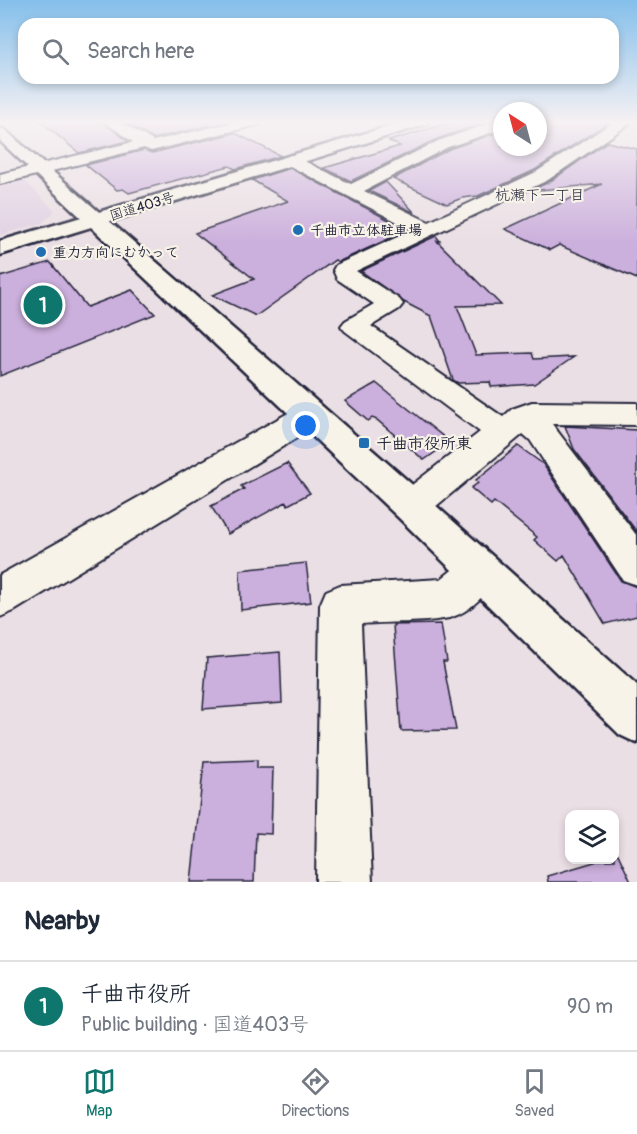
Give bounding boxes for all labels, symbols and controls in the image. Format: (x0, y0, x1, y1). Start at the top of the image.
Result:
search box (18, 18, 619, 84)
icon: search (39, 35, 72, 68)
text: Search here (87, 37, 194, 65)
north arrow (493, 102, 547, 156)
district label: 杭瀬下一丁目 (495, 186, 585, 205)
street label: 国道403号 (107, 188, 177, 224)
place label: 千曲市立体駐車場 (310, 222, 422, 239)
marker: 千曲市立体駐車場 (291, 223, 305, 237)
place label: 重力方向にむかって (53, 244, 179, 261)
marker: 重力方向にむかって (34, 245, 48, 259)
pin: 1 (24, 282, 63, 328)
your location (291, 411, 320, 440)
place label: 千曲市役所東 (376, 434, 472, 454)
marker: 千曲市役所東 (357, 436, 371, 450)
map controls (565, 810, 619, 864)
button: layers (565, 810, 619, 864)
text: Nearby (24, 905, 100, 937)
text: 千曲市役所 (81, 980, 191, 1008)
text: 1 (40, 994, 47, 1019)
text: 90 m (567, 994, 613, 1019)
text: Public building · 国道403号 (81, 1012, 309, 1037)
tab: Map (83, 1065, 116, 1121)
tab: Directions (281, 1065, 349, 1121)
tab: Saved (515, 1065, 554, 1121)

